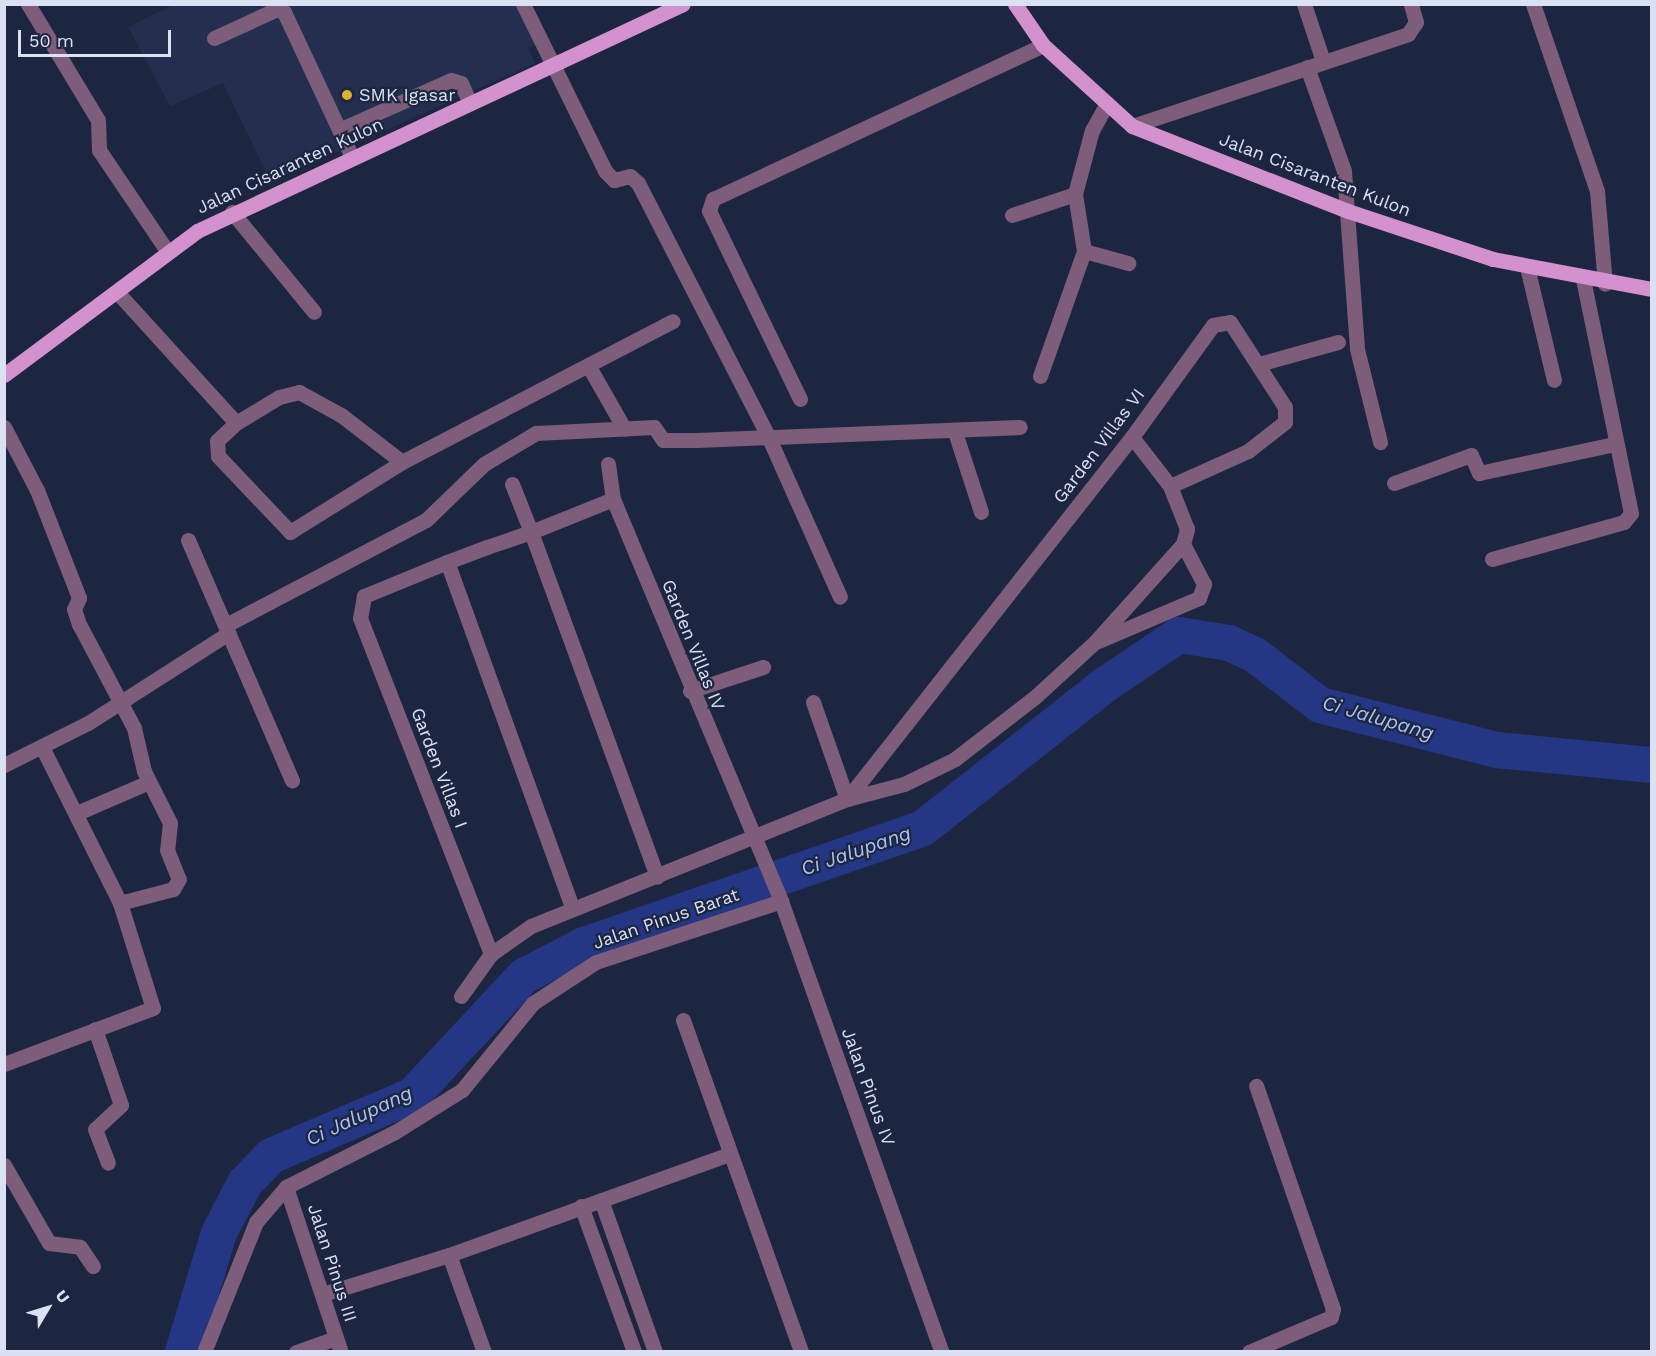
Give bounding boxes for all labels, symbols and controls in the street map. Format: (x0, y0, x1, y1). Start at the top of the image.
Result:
scale bar (21, 18, 174, 56)
text: 50 m (29, 30, 74, 51)
place label: SMK Igasar (359, 84, 456, 106)
marker: SMK Igasar (340, 88, 354, 102)
street label: Jalan Cisaranten Kulon (193, 113, 387, 219)
street label: Jalan Cisaranten Kulon (1216, 128, 1414, 222)
street label: Garden Villas VI (1048, 384, 1150, 508)
street label: Garden Villas IV (657, 576, 729, 714)
water label: Ci Jalupang (1319, 691, 1437, 745)
street label: Garden Villas I (406, 704, 472, 832)
water label: Ci Jalupang (798, 821, 914, 881)
street label: Jalan Pinus Barat (590, 884, 742, 954)
street label: Jalan Pinus IV (837, 1025, 899, 1149)
water label: Ci Jalupang (302, 1081, 416, 1151)
street label: Jalan Pinus III (303, 1201, 361, 1325)
north arrow (18, 1278, 78, 1338)
text: U (52, 1286, 74, 1307)

